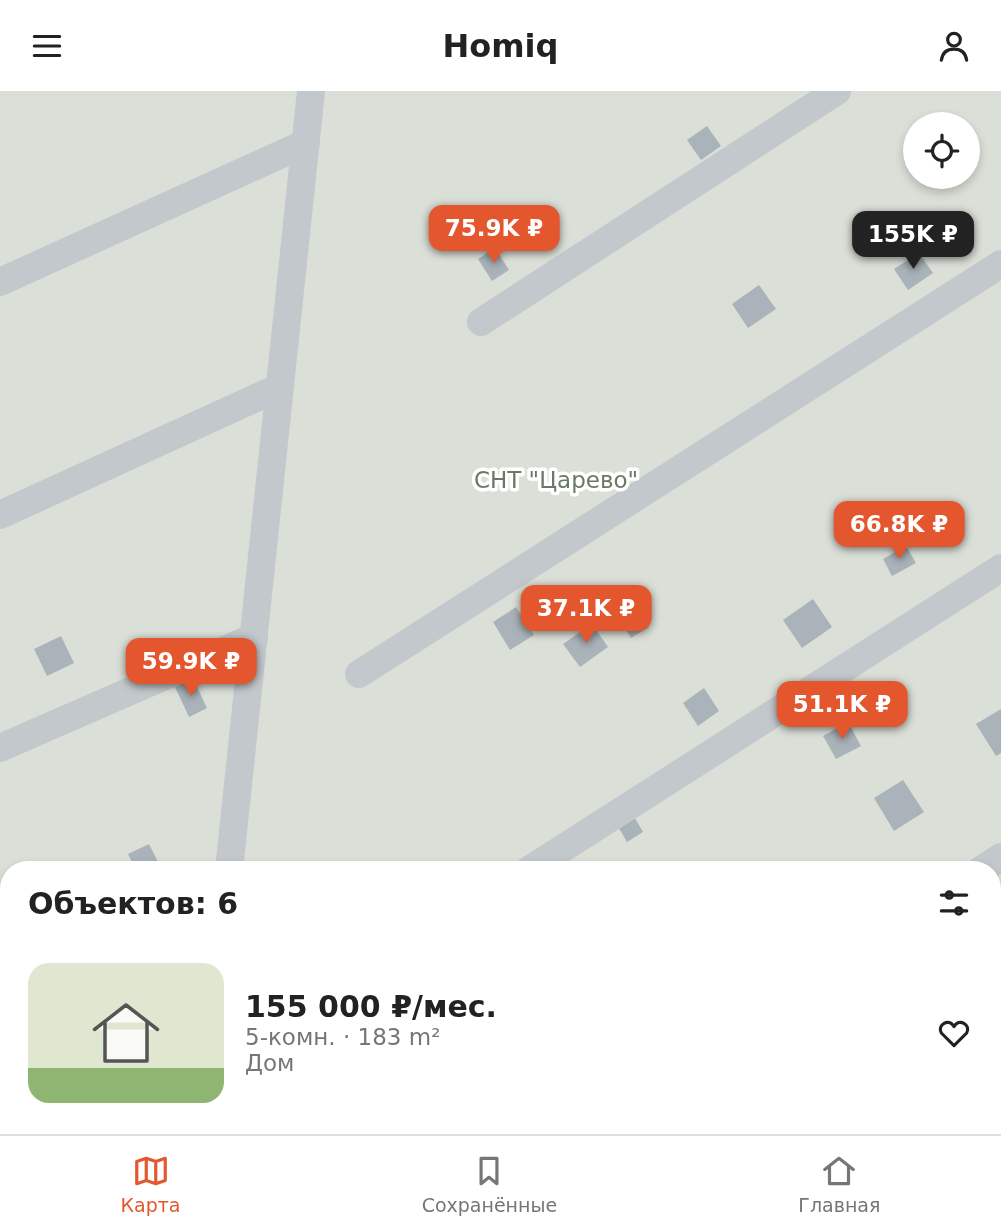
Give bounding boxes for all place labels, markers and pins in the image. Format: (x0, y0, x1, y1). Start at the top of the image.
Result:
pin: 75.9K ₽ (429, 205, 559, 265)
pin: 155K ₽ (856, 211, 970, 271)
pin: 66.8K ₽ (834, 501, 964, 561)
pin: 37.1K ₽ (521, 585, 651, 645)
pin: 59.9K ₽ (126, 639, 256, 698)
pin: 51.1K ₽ (777, 681, 907, 741)

